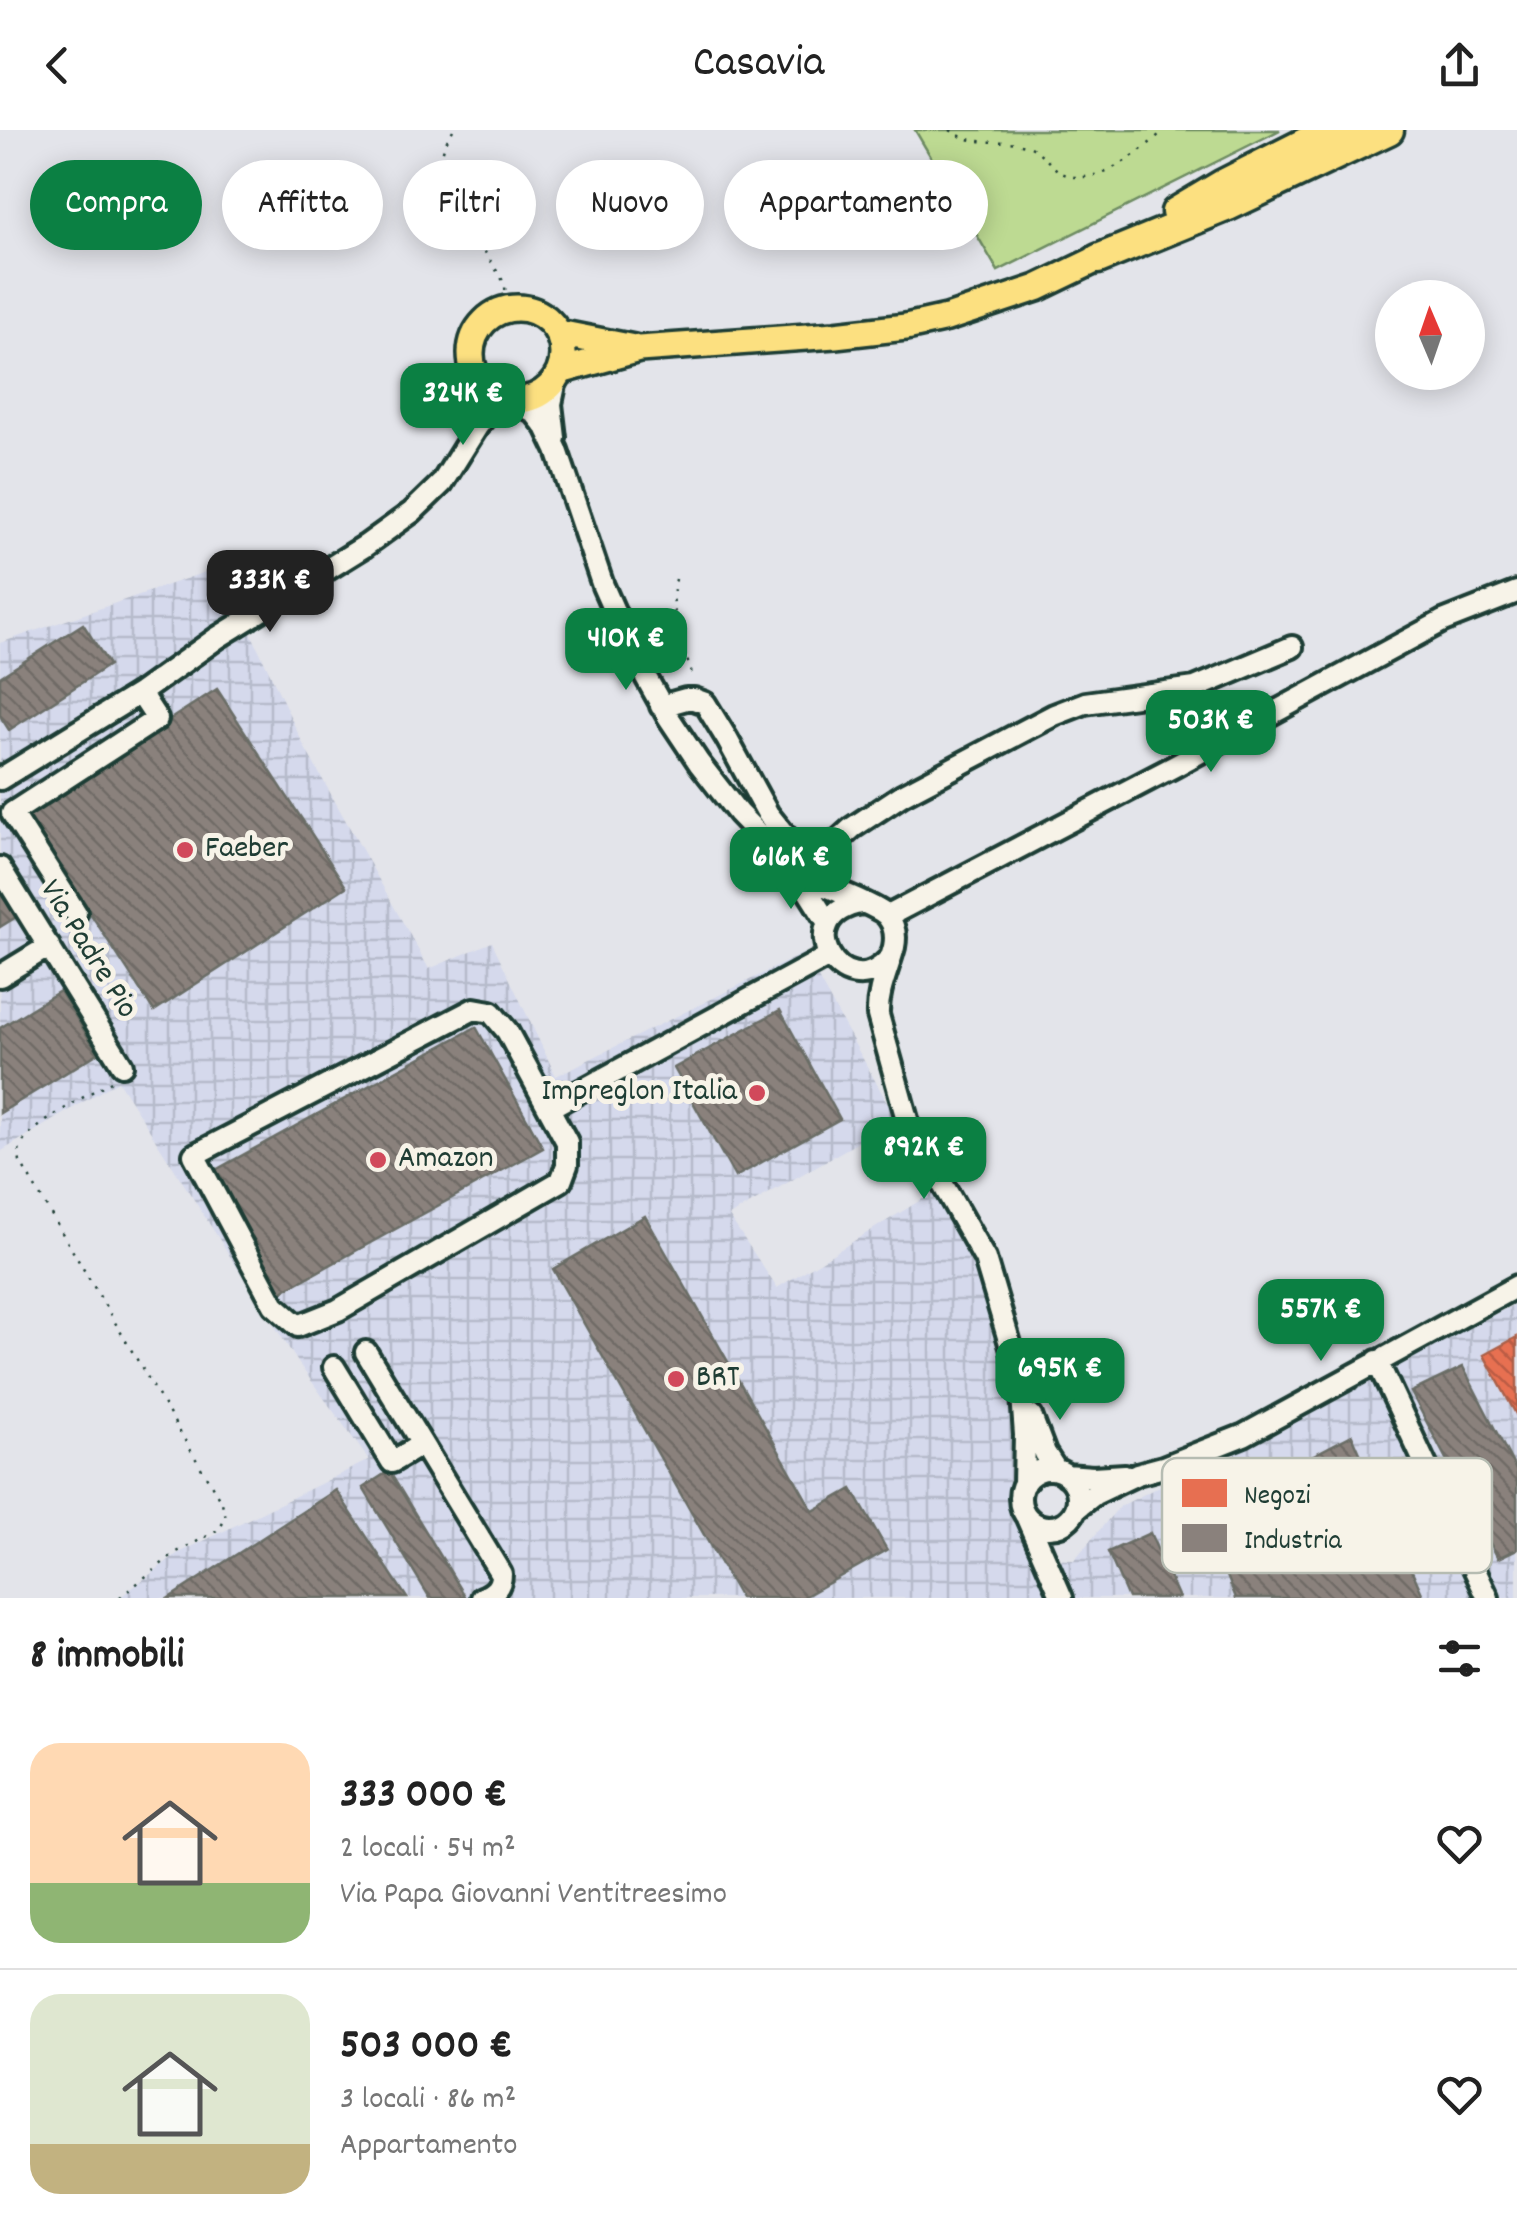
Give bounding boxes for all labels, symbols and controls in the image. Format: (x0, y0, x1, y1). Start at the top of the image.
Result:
text: Casavia (693, 33, 824, 97)
icon: back (30, 38, 85, 93)
icon: share (1432, 38, 1487, 93)
chip: Compra (30, 160, 202, 250)
chip: Affitta (222, 160, 383, 250)
chip: Filtri (403, 160, 536, 250)
chip: Nuovo (556, 160, 704, 250)
chip: Appartamento (724, 160, 988, 250)
north arrow (1375, 280, 1485, 390)
map controls (1375, 280, 1485, 390)
pin: 324K € (382, 363, 544, 448)
text: 324K € (422, 372, 504, 418)
pin: 333K € (189, 550, 351, 635)
text: 333K € (229, 559, 311, 605)
pin: 410K € (545, 608, 707, 693)
text: 410K € (587, 617, 665, 663)
pin: 503K € (1130, 690, 1292, 775)
text: 503K € (1168, 699, 1254, 745)
place label: Faeber (205, 827, 288, 873)
pin: 616K € (710, 827, 872, 912)
text: 616K € (752, 836, 830, 882)
marker: Faeber (174, 839, 196, 861)
street label: Via Padre Pio (26, 872, 148, 1028)
place label: Impreglon Italia (541, 1070, 738, 1116)
marker: Impreglon Italia (746, 1082, 768, 1104)
pin: 892K € (843, 1117, 1005, 1202)
text: 892K € (883, 1126, 965, 1172)
place label: Amazon (398, 1137, 494, 1183)
marker: Amazon (367, 1149, 389, 1171)
pin: 557K € (1240, 1279, 1402, 1364)
text: 557K € (1280, 1288, 1362, 1334)
pin: 695K € (979, 1338, 1141, 1423)
text: 695K € (1017, 1347, 1103, 1393)
place label: BRT (696, 1356, 740, 1402)
marker: BRT (665, 1368, 687, 1390)
legend (1162, 1458, 1492, 1573)
text: Negozi (1244, 1478, 1311, 1518)
text: Industria (1244, 1523, 1342, 1563)
text: 8 immobili (30, 1628, 184, 1688)
icon: filters (1432, 1631, 1487, 1686)
text: 333 000 € (340, 1767, 507, 1827)
icon: home (110, 1783, 230, 1903)
icon: heart (1432, 1816, 1487, 1871)
text: 2 locali · 54 m² (340, 1827, 516, 1873)
text: Via Papa Giovanni Ventitreesimo (340, 1873, 727, 1919)
text: 503 000 € (340, 2018, 512, 2078)
icon: home (110, 2034, 230, 2154)
icon: heart (1432, 2067, 1487, 2122)
text: 3 locali · 86 m² (340, 2078, 516, 2124)
text: Appartamento (340, 2124, 518, 2170)

